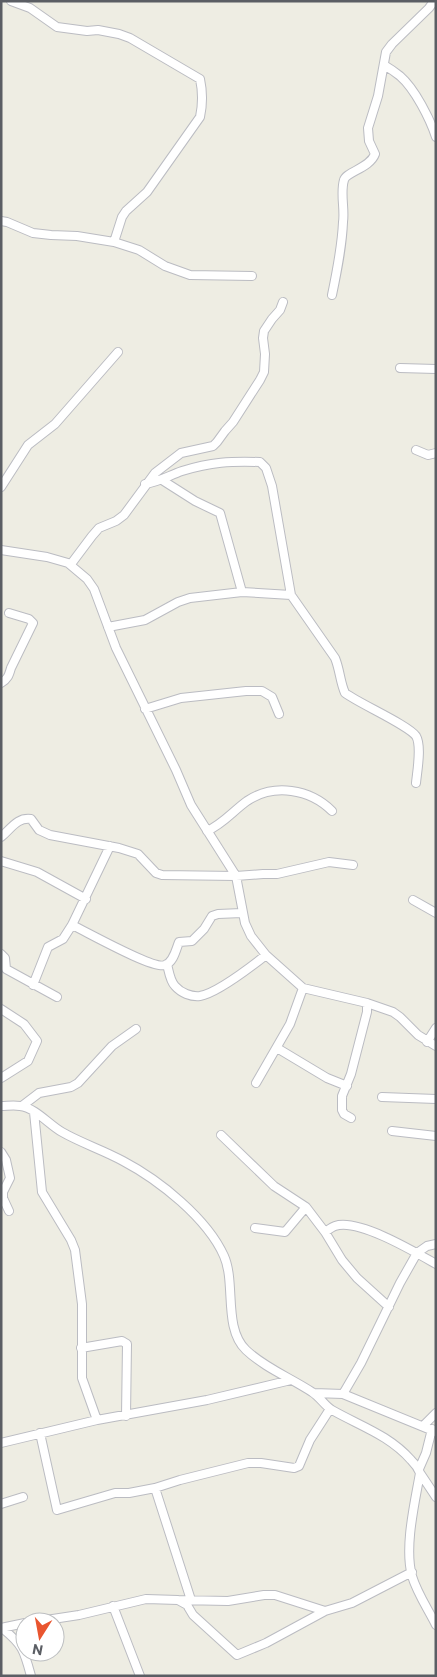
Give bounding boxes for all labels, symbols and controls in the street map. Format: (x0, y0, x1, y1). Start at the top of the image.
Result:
north arrow (15, 1612, 65, 1662)
text: N (31, 1641, 44, 1660)

